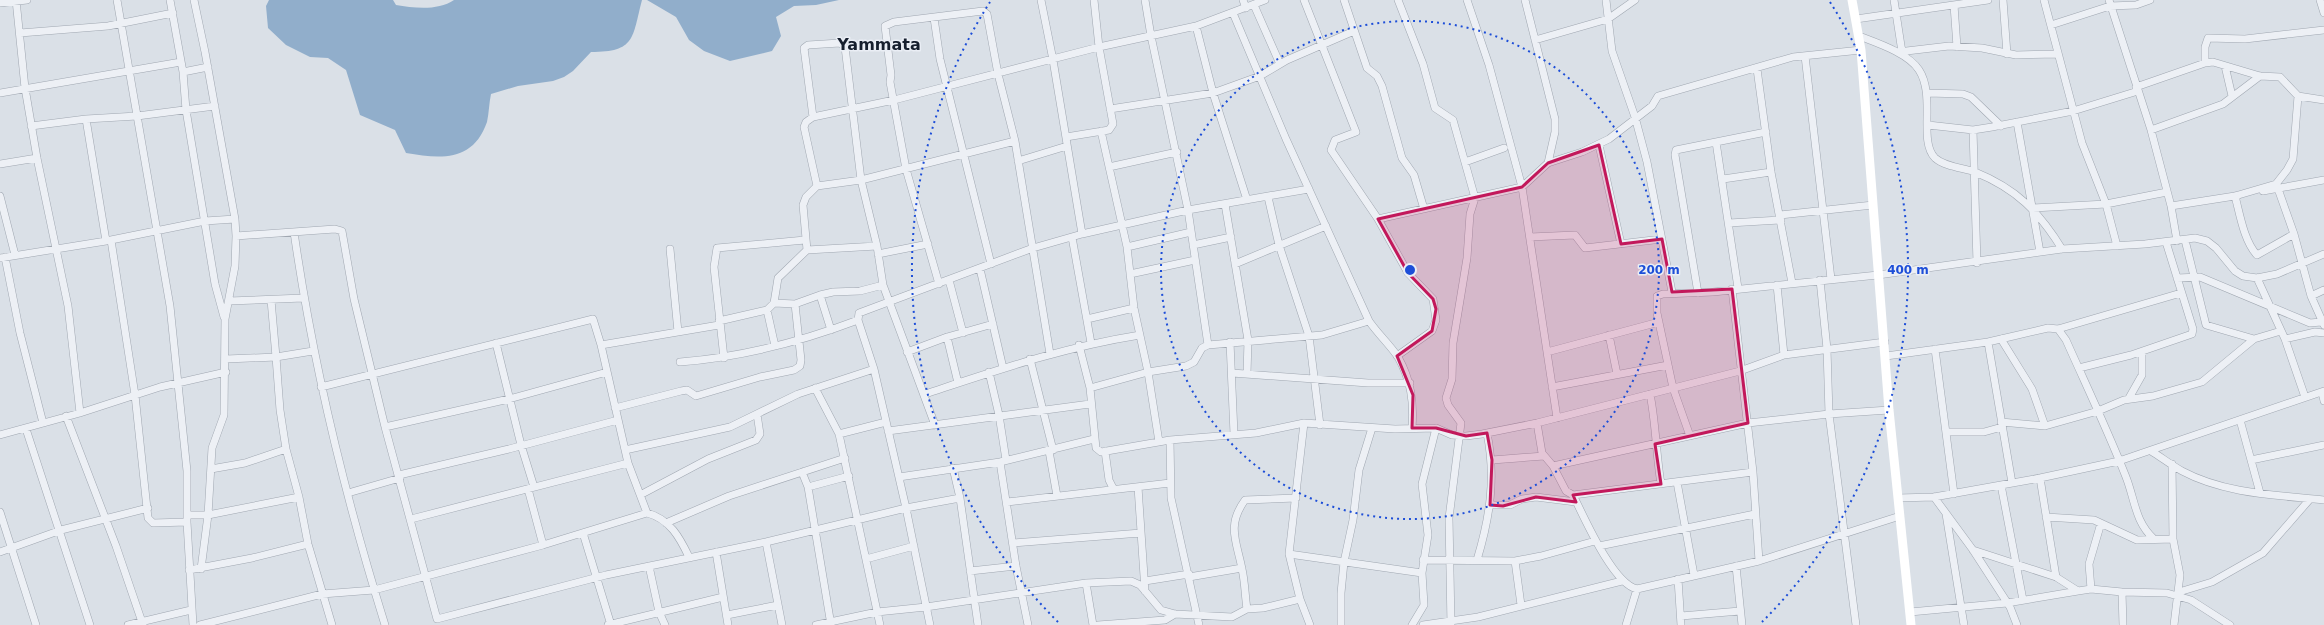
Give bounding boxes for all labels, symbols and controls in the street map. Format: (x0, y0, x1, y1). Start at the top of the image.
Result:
district label: Yammata (836, 35, 921, 54)
centre of rings (1403, 263, 1417, 277)
text: 200 m (1638, 263, 1680, 277)
text: 400 m (1887, 263, 1929, 277)

